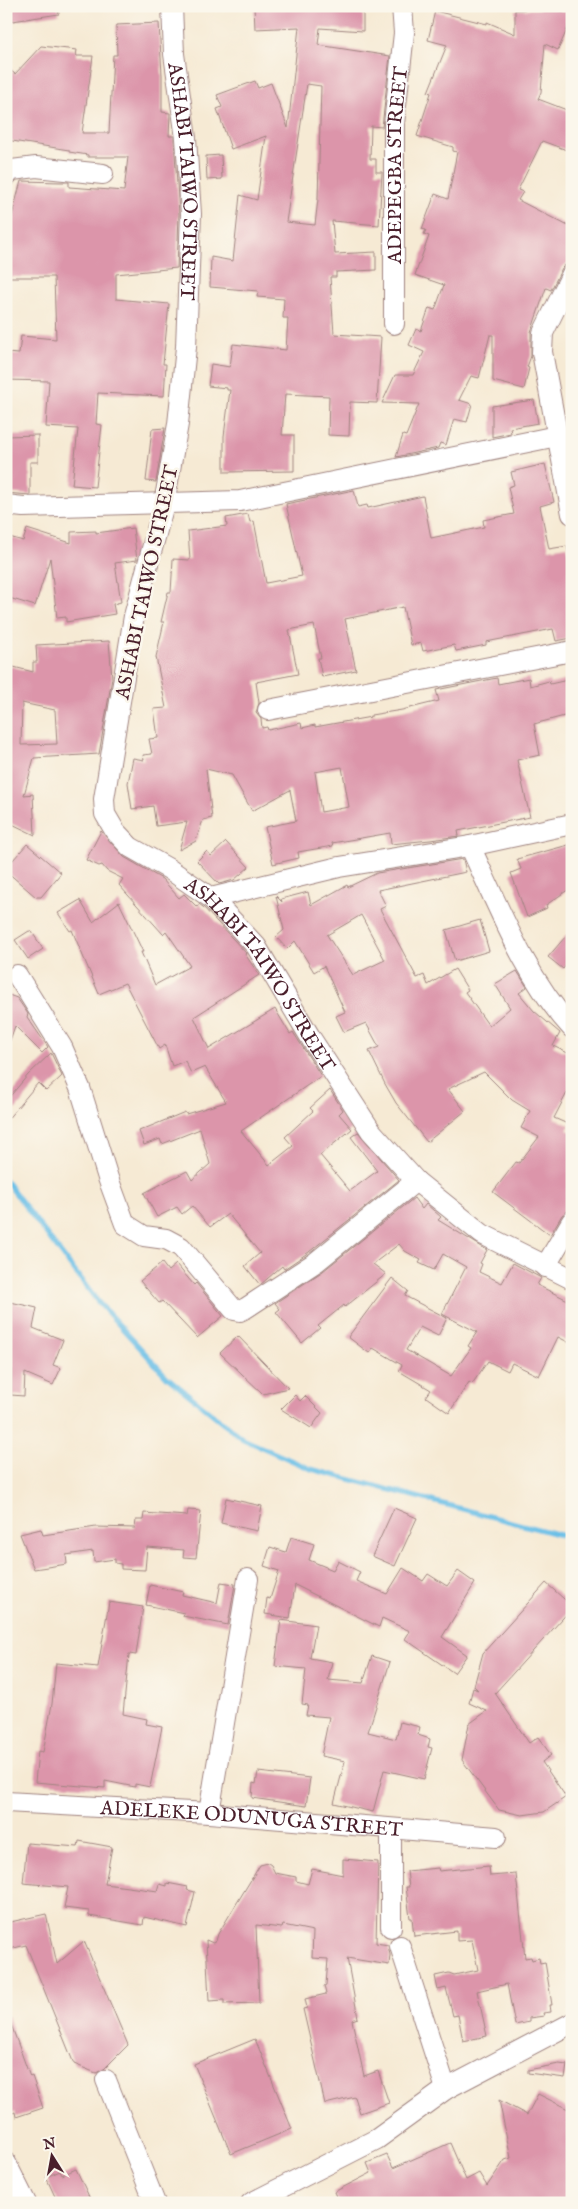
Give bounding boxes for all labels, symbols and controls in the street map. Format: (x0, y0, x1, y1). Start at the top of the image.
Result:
street label: ASHABI TAIWO STREET (161, 60, 202, 301)
street label: ADEPEGBA STREET (383, 65, 414, 265)
street label: ASHABI TAIWO STREET (110, 463, 185, 703)
street label: ASHABI TAIWO STREET (178, 872, 340, 1077)
street label: ADELEKE ODUNUGA STREET (99, 1796, 404, 1843)
north arrow (28, 2132, 78, 2182)
text: N (41, 2134, 57, 2154)

